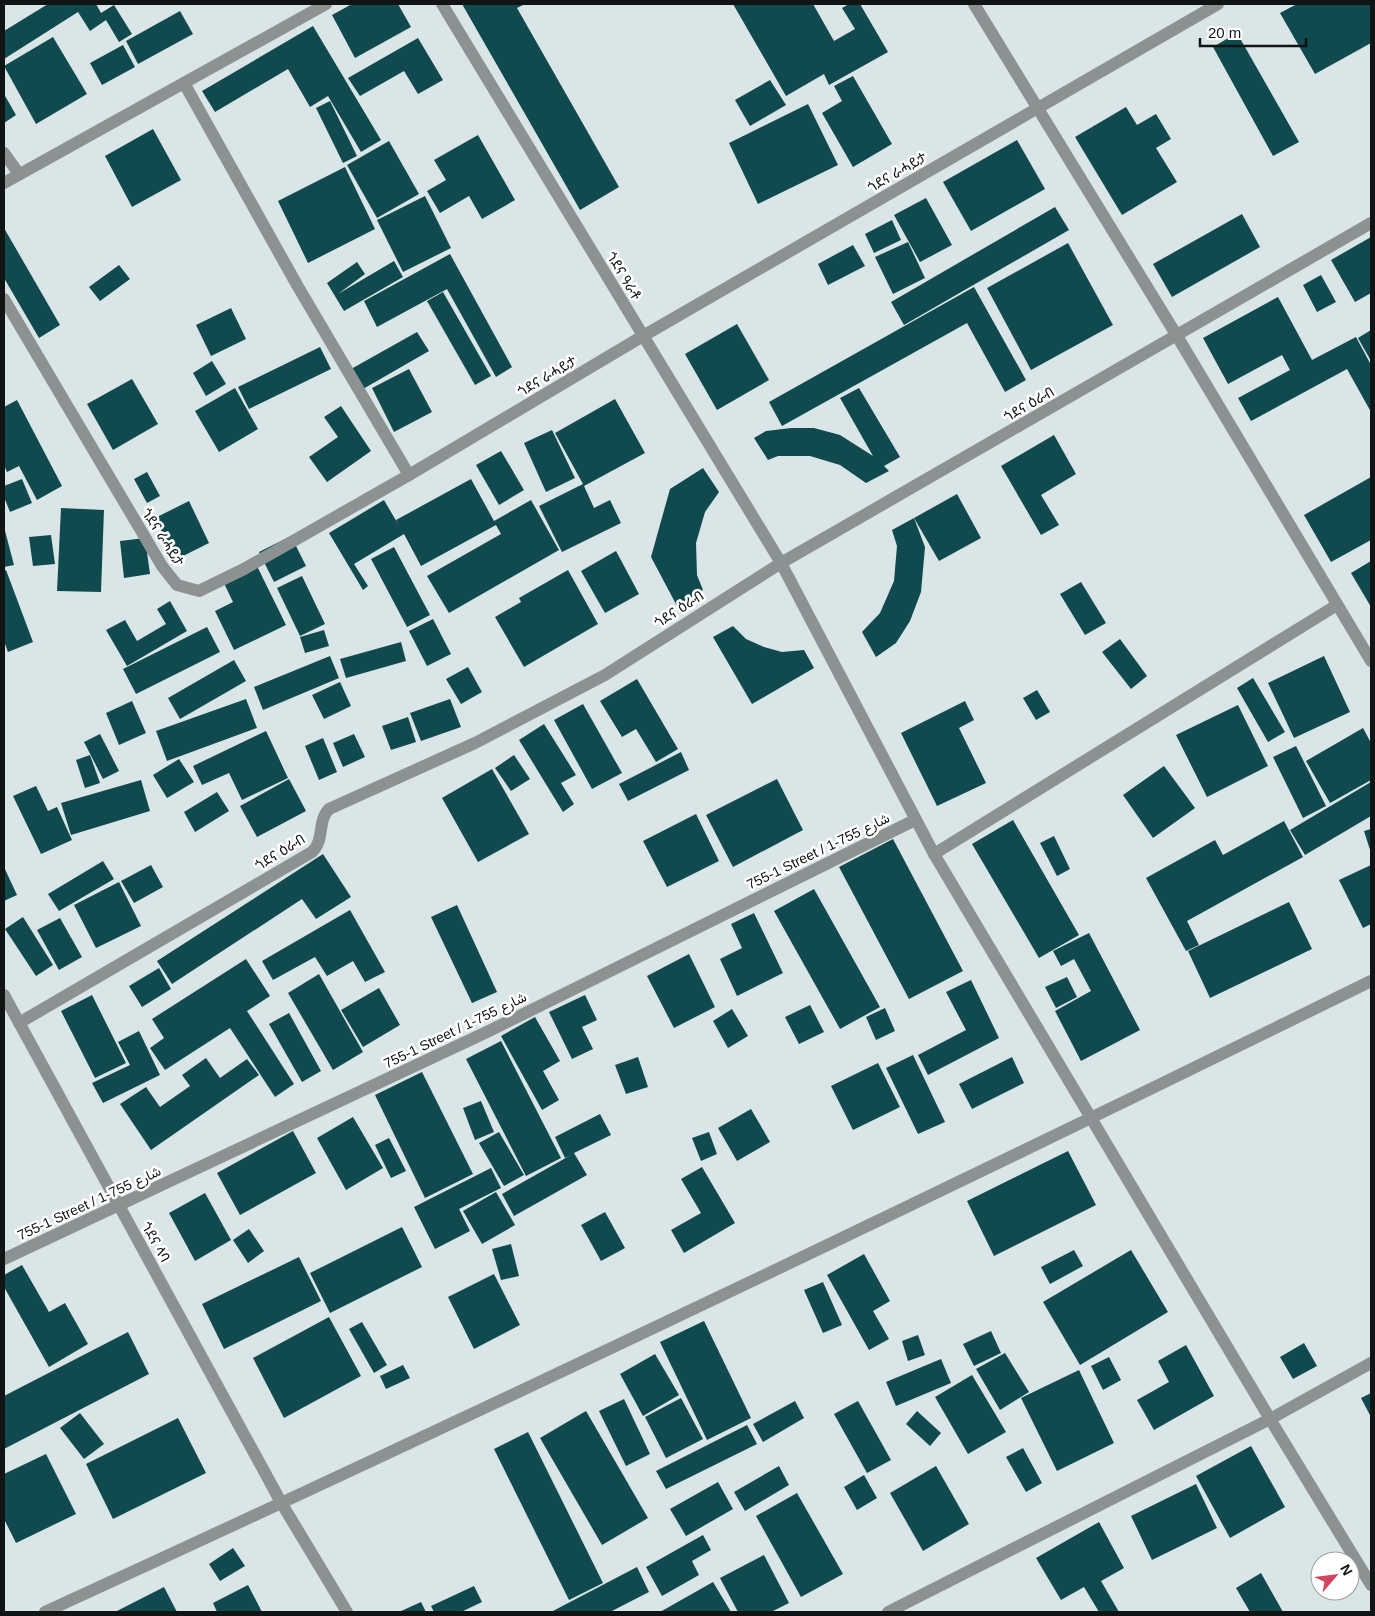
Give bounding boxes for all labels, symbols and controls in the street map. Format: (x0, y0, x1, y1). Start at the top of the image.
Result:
scale bar (1200, 15, 1306, 47)
text: 20 m (1208, 24, 1241, 41)
street label: ጎደና ራሓይታ (865, 149, 930, 195)
street label: ጎደና ዓራቶ (603, 249, 645, 303)
street label: ጎደና ራሓይታ (515, 352, 579, 400)
street label: ጎደና ዕራብ (1001, 383, 1057, 425)
street label: ጎደና ራሓይታ (138, 505, 188, 569)
street label: ጎደና ዕራብ (651, 587, 707, 631)
street label: 755-1 Street / شارع 755-1 (744, 809, 893, 895)
street label: ጎደና ዕራብ (252, 831, 308, 873)
street label: 755-1 Street / شارع 755-1 (381, 988, 530, 1074)
street label: 755-1 Street / شارع 755-1 (15, 1163, 165, 1246)
street label: ጎደና ላባ (138, 1219, 174, 1265)
north arrow (1310, 1551, 1360, 1601)
text: N (1337, 1562, 1356, 1578)

